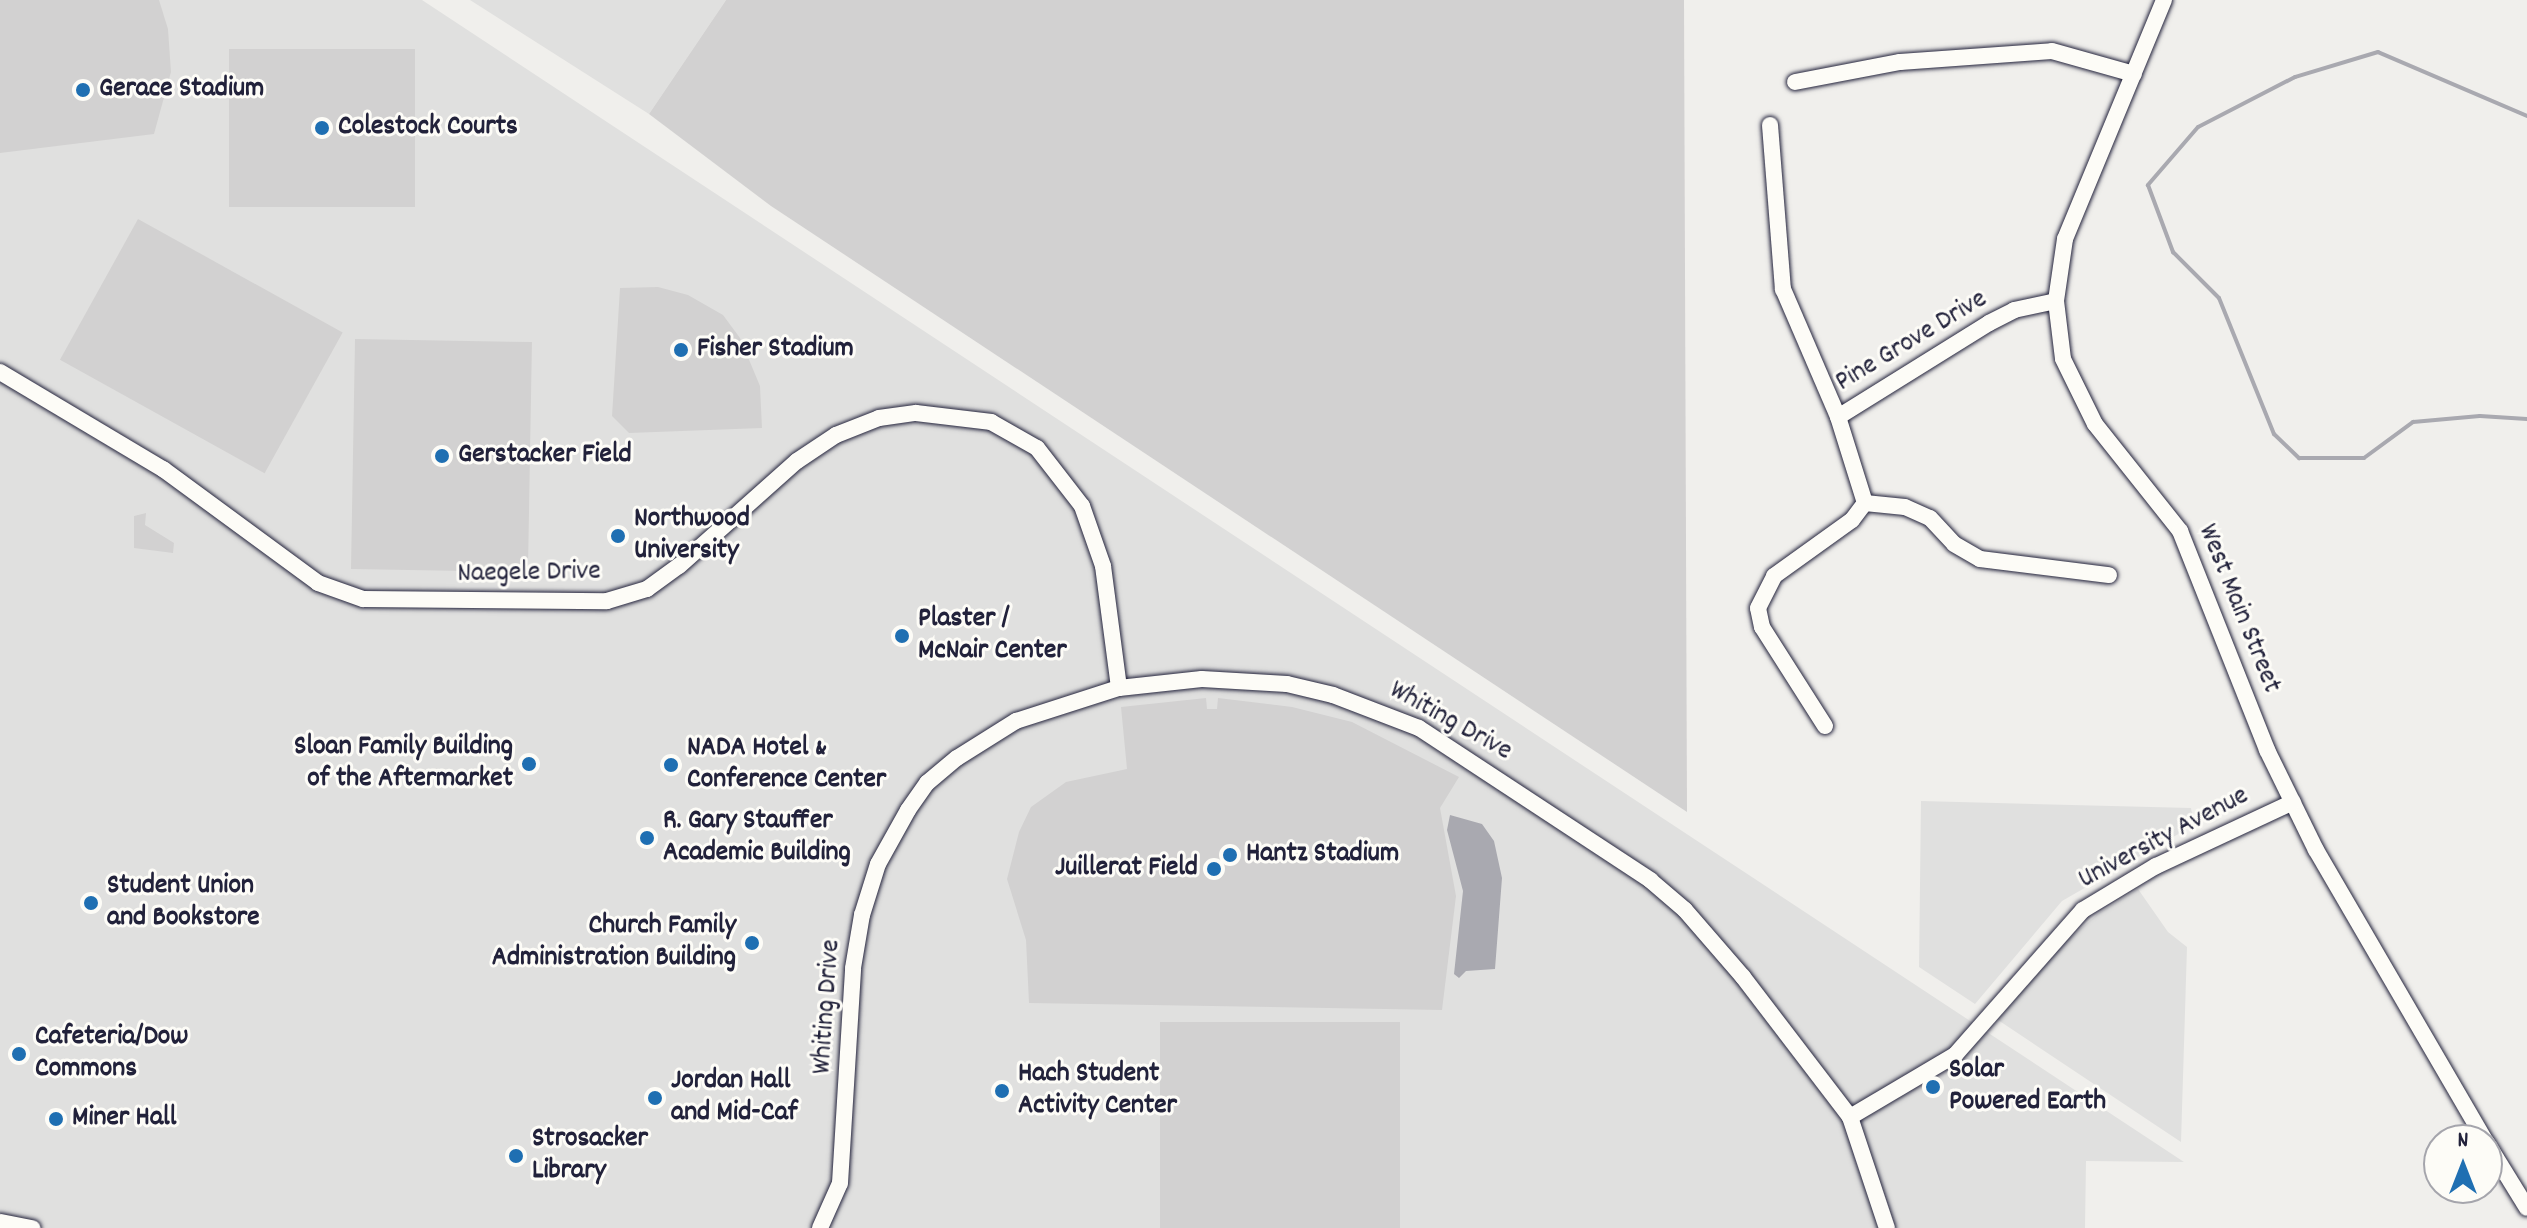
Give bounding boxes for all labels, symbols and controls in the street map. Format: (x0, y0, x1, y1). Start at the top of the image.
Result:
place label: Gerace Stadium (99, 73, 264, 107)
marker: Gerace Stadium (74, 81, 92, 99)
place label: Colestock Courts (338, 111, 518, 145)
marker: Colestock Courts (313, 119, 331, 137)
street label: Pine Grove Drive (1830, 284, 1994, 400)
place label: Fisher Stadium (697, 333, 854, 367)
marker: Fisher Stadium (672, 341, 690, 359)
place label: Gerstacker Field (458, 439, 632, 473)
marker: Gerstacker Field (433, 447, 451, 465)
place label: Northwood University (634, 503, 750, 569)
street label: West Main Street (2189, 520, 2287, 698)
marker: Northwood University (609, 527, 627, 545)
street label: Naegele Drive (457, 556, 601, 592)
place label: Plaster / McNair Center (918, 603, 1067, 669)
marker: Plaster / McNair Center (893, 627, 911, 645)
street label: Whiting Drive (1383, 675, 1517, 769)
place label: Sloan Family Building of the Aftermarket (294, 731, 513, 797)
place label: NADA Hotel & Conference Center (687, 732, 886, 798)
marker: Sloan Family Building of the Aftermarket (520, 755, 538, 773)
marker: NADA Hotel & Conference Center (662, 756, 680, 774)
street label: University Avenue (2073, 780, 2255, 898)
place label: R. Gary Stauffer Academic Building (663, 805, 851, 871)
marker: R. Gary Stauffer Academic Building (638, 829, 656, 847)
place label: Hantz Stadium (1246, 838, 1399, 872)
marker: Hantz Stadium (1221, 846, 1239, 864)
place label: Juillerat Field (1055, 852, 1198, 886)
marker: Juillerat Field (1205, 860, 1223, 878)
place label: Student Union and Bookstore (107, 870, 260, 936)
marker: Student Union and Bookstore (82, 894, 100, 912)
place label: Church Family Administration Building (492, 910, 736, 976)
marker: Church Family Administration Building (743, 934, 761, 952)
street label: Whiting Drive (807, 938, 849, 1076)
place label: Cafeteria/Dow Commons (35, 1021, 188, 1087)
marker: Cafeteria/Dow Commons (10, 1045, 28, 1063)
place label: Solar Powered Earth (1949, 1054, 2106, 1120)
place label: Hach Student Activity Center (1018, 1058, 1177, 1124)
place label: Jordan Hall and Mid-Caf (671, 1065, 798, 1131)
marker: Solar Powered Earth (1924, 1078, 1942, 1096)
marker: Hach Student Activity Center (993, 1082, 1011, 1100)
marker: Jordan Hall and Mid-Caf (646, 1089, 664, 1107)
place label: Miner Hall (72, 1102, 176, 1136)
marker: Miner Hall (47, 1110, 65, 1128)
place label: Strosacker Library (532, 1123, 648, 1189)
north arrow (2423, 1124, 2503, 1204)
text: N (2458, 1126, 2468, 1157)
marker: Strosacker Library (507, 1147, 525, 1165)

